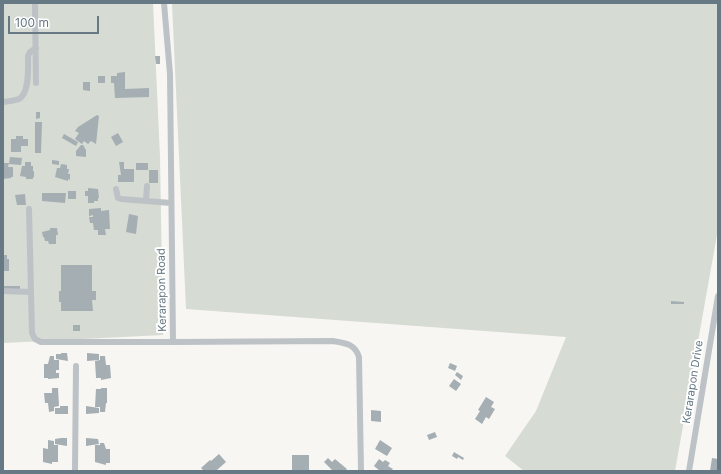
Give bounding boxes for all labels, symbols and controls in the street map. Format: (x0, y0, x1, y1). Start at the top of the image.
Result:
scale bar (10, 8, 101, 34)
text: 100 m (15, 15, 49, 30)
street label: Kerarapon Road (155, 248, 169, 332)
street label: Kerarapon Drive (680, 339, 706, 425)

